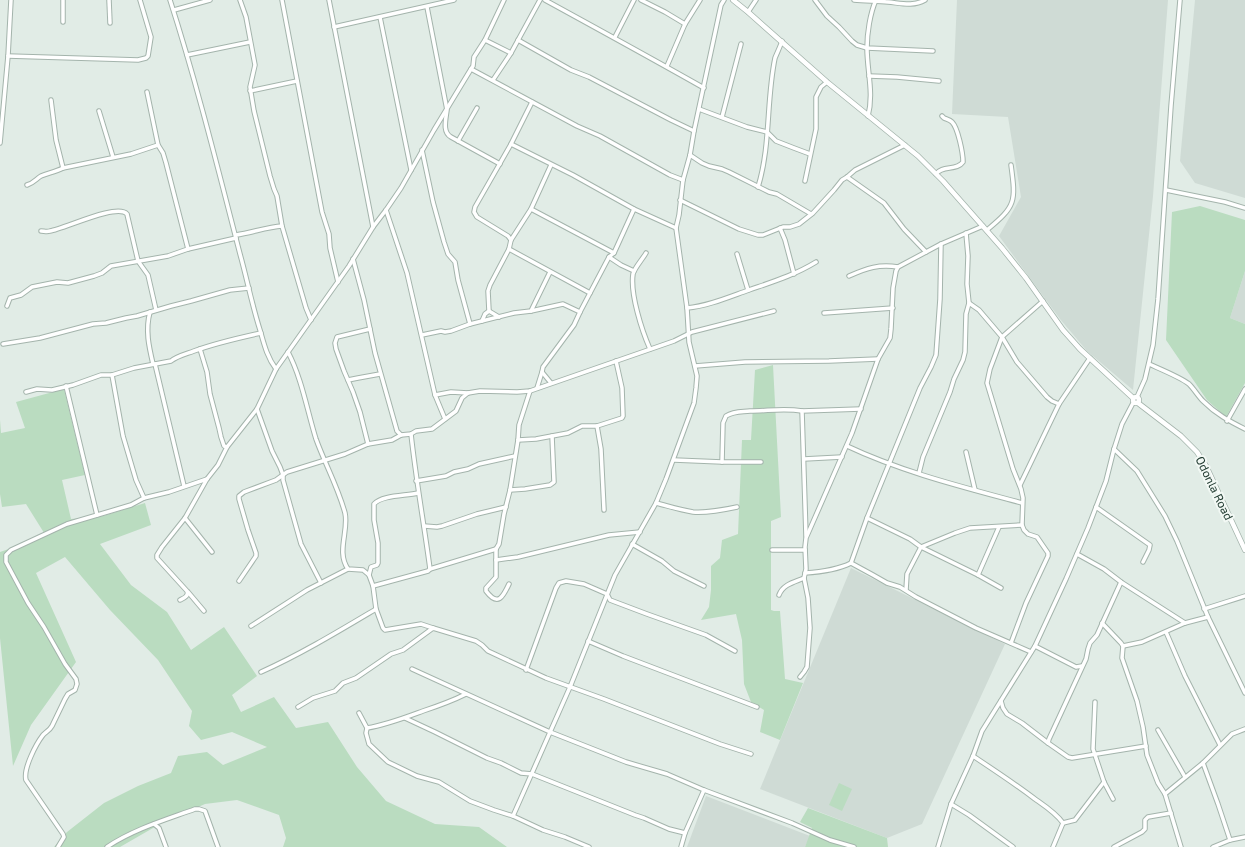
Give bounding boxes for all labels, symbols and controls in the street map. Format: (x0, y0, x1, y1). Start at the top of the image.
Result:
street label: Odonla Road (1194, 454, 1236, 522)

